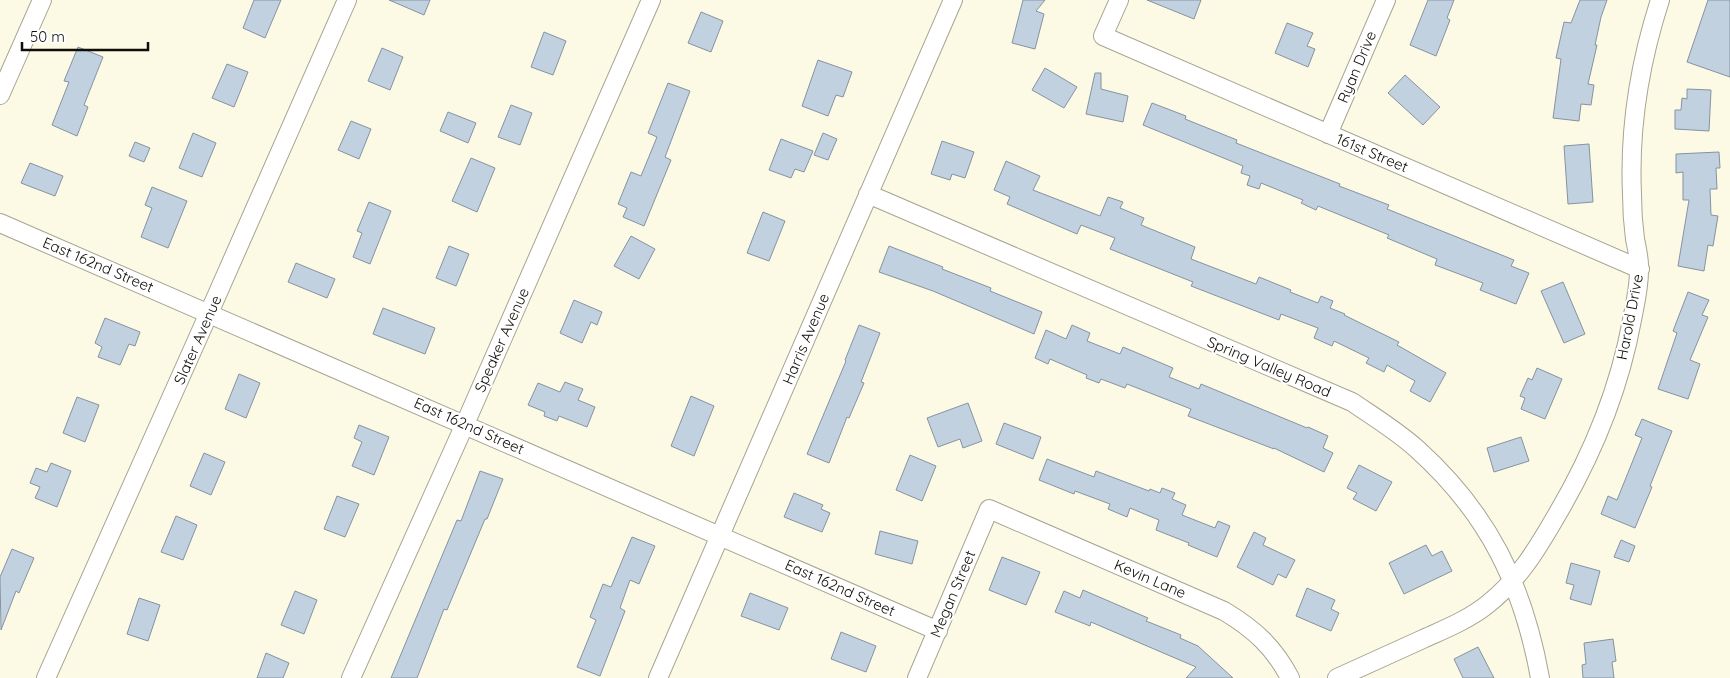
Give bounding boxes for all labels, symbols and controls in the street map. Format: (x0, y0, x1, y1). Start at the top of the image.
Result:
scale bar (22, 20, 149, 52)
text: 50 m (30, 27, 65, 46)
street label: Ryan Drive (1333, 28, 1380, 106)
street label: 161st Street (1333, 129, 1411, 176)
street label: East 162nd Street (40, 233, 156, 296)
street label: Harold Drive (1612, 272, 1647, 361)
street label: Speaker Avenue (470, 285, 533, 395)
street label: Harris Avenue (778, 290, 833, 387)
street label: Slater Avenue (169, 292, 226, 387)
street label: Spring Valley Road (1205, 332, 1334, 401)
street label: East 162nd Street (411, 393, 527, 458)
street label: Megan Street (926, 547, 979, 640)
street label: East 162nd Street (782, 555, 898, 620)
street label: Kevin Lane (1111, 555, 1189, 602)

